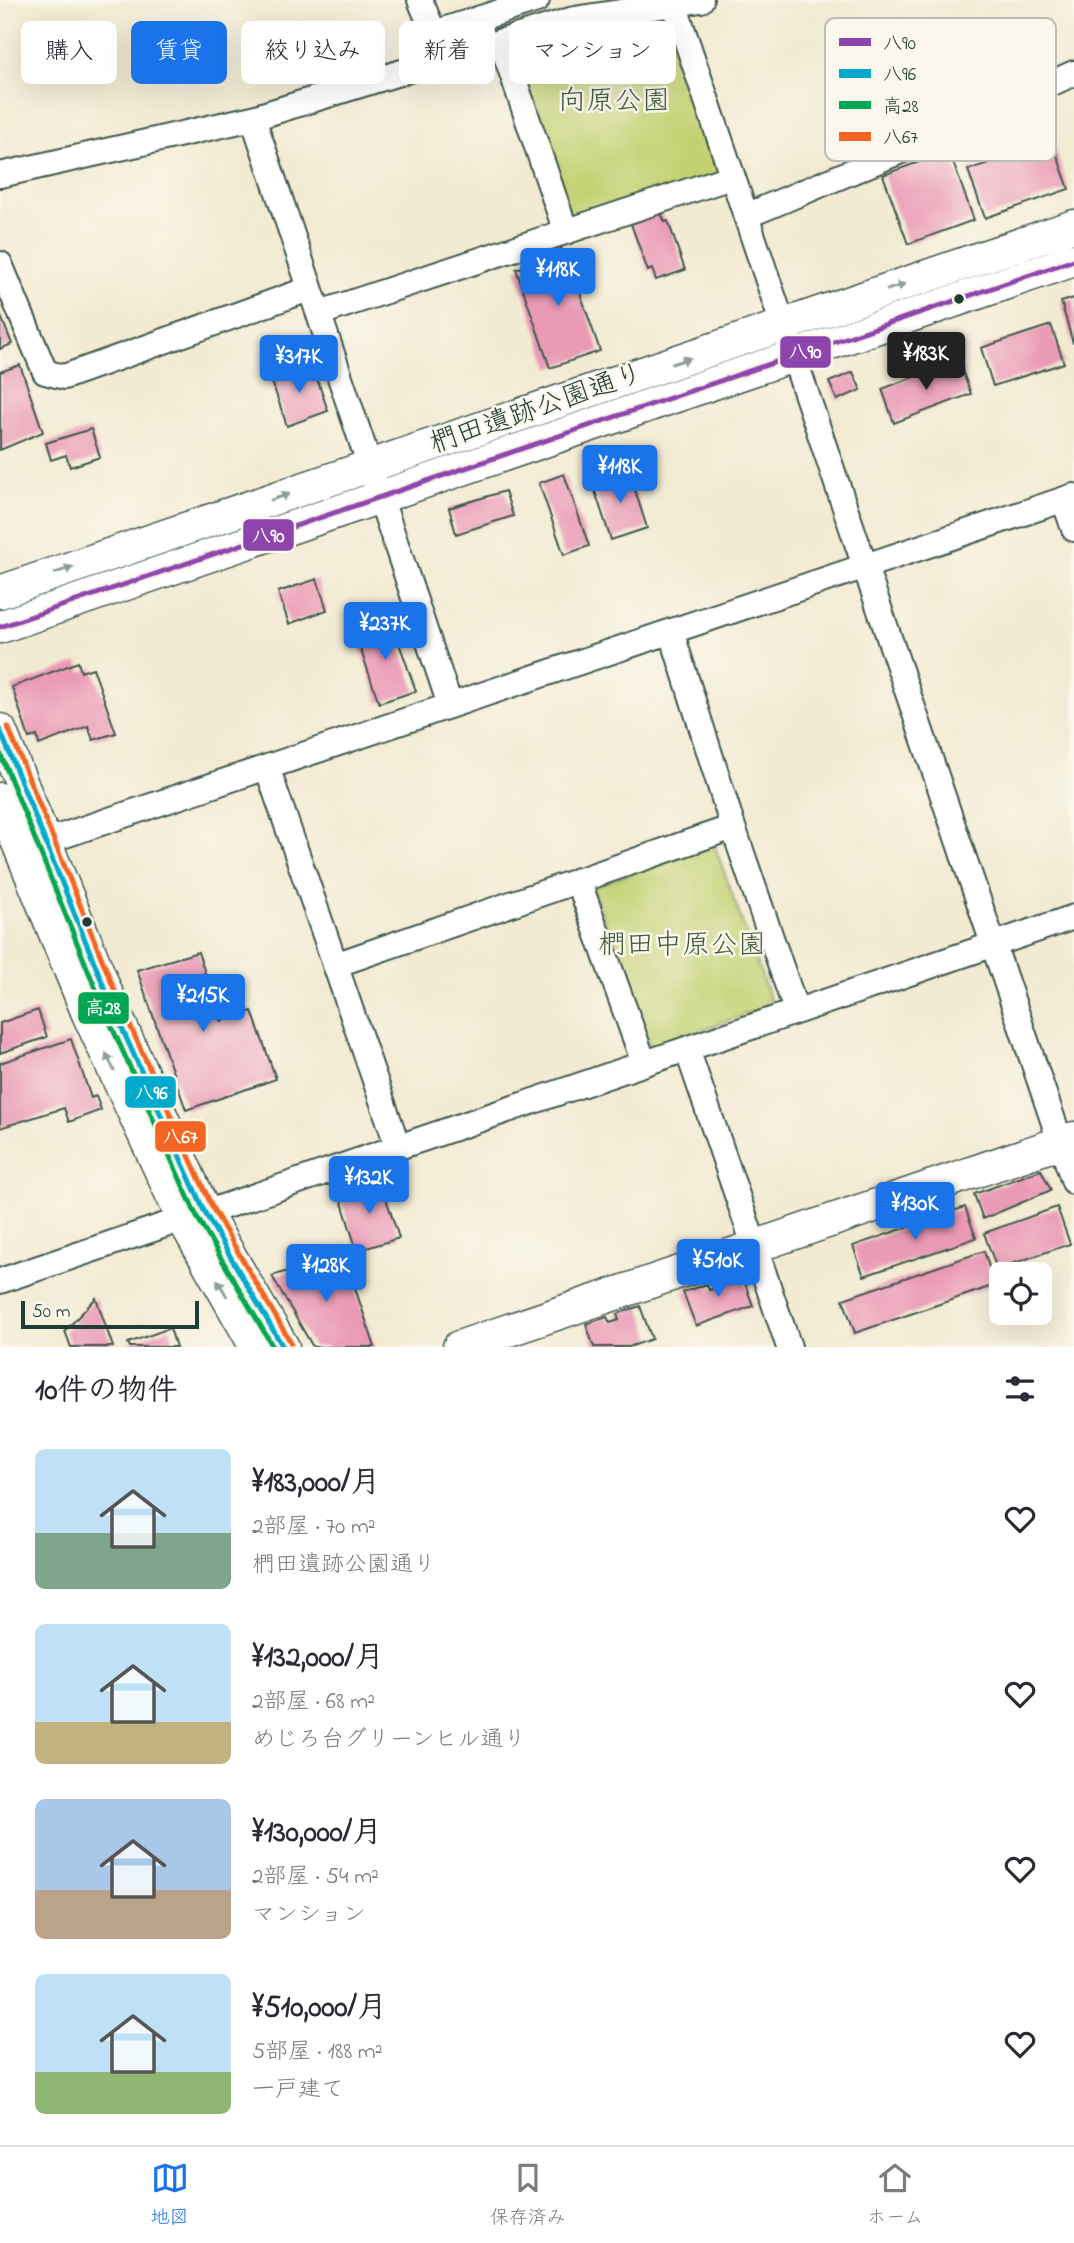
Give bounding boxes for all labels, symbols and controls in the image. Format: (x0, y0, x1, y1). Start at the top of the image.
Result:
legend (825, 18, 1056, 161)
chip: 購入 (21, 21, 117, 84)
chip: 賃貸 (131, 21, 227, 84)
chip: 絞り込み (241, 21, 385, 84)
chip: 新着 (399, 21, 495, 84)
chip: マンション (509, 21, 676, 84)
text: 八90 (883, 31, 916, 58)
text: 八96 (883, 62, 916, 89)
park label: 向原公園 (558, 82, 670, 123)
text: 高28 (883, 94, 919, 121)
text: 八67 (883, 125, 918, 152)
pin: ¥118K (509, 248, 607, 308)
text: ¥118K (536, 254, 580, 287)
one-way arrow (886, 281, 907, 292)
unlabelled marker (952, 292, 966, 306)
pin: ¥183K (877, 332, 975, 392)
line badge: 八90 (779, 335, 832, 369)
pin: ¥317K (250, 336, 348, 395)
text: ¥183K (903, 338, 949, 371)
text: 八90 (789, 340, 822, 367)
text: ¥317K (276, 341, 322, 374)
street label: 椚田遺跡公園通り (424, 354, 650, 466)
one-way arrow (671, 355, 692, 366)
pin: ¥118K (571, 446, 669, 505)
text: ¥118K (598, 451, 642, 484)
one-way arrow (270, 491, 291, 502)
line badge: 八90 (242, 518, 295, 552)
text: 八90 (252, 524, 285, 551)
one-way arrow (54, 564, 75, 575)
pin: ¥237K (336, 602, 434, 662)
text: ¥237K (360, 608, 410, 641)
unlabelled marker (80, 915, 94, 929)
park label: 椚田中原公園 (598, 926, 766, 967)
pin: ¥215K (154, 974, 252, 1034)
text: ¥215K (177, 980, 229, 1013)
line badge: 高28 (77, 991, 130, 1025)
text: 高28 (85, 996, 121, 1023)
one-way arrow (104, 1052, 116, 1072)
line badge: 八96 (124, 1075, 177, 1109)
text: 八96 (134, 1081, 168, 1108)
line badge: 八67 (154, 1120, 207, 1153)
text: 八67 (162, 1125, 198, 1152)
pin: ¥132K (320, 1156, 418, 1216)
text: ¥132K (345, 1162, 393, 1195)
pin: ¥130K (866, 1182, 964, 1242)
text: ¥130K (892, 1188, 938, 1221)
pin: ¥510K (669, 1240, 767, 1299)
pin: ¥128K (277, 1244, 375, 1304)
text: ¥510K (693, 1245, 743, 1278)
text: ¥128K (302, 1250, 350, 1283)
map controls (989, 1262, 1052, 1325)
button: locate (989, 1262, 1052, 1325)
one-way arrow (216, 1278, 228, 1297)
scale bar (21, 1298, 200, 1330)
text: 50 m (32, 1299, 71, 1326)
text: 10件の物件 (35, 1370, 178, 1414)
icon: filters (1001, 1370, 1039, 1408)
text: ¥183,000/月 (252, 1462, 380, 1506)
icon: home (91, 1477, 175, 1561)
icon: heart (1001, 1500, 1039, 1538)
text: 2部屋 · 70 m² (252, 1511, 376, 1544)
text: 椚田遺跡公園通り (252, 1549, 436, 1582)
text: ¥132,000/月 (252, 1637, 384, 1681)
icon: home (91, 1652, 175, 1736)
icon: heart (1001, 1675, 1039, 1713)
text: 2部屋 · 68 m² (252, 1686, 375, 1719)
text: めじろ台グリーンヒル通り (252, 1724, 526, 1757)
text: ¥130,000/月 (252, 1812, 382, 1856)
icon: home (91, 1827, 175, 1911)
icon: heart (1001, 1850, 1039, 1888)
text: 2部屋 · 54 m² (252, 1861, 379, 1894)
text: マンション (252, 1899, 366, 1932)
text: ¥510,000/月 (252, 1987, 387, 2031)
icon: home (91, 2002, 175, 2086)
icon: heart (1001, 2025, 1039, 2063)
text: 5部屋 · 188 m² (252, 2036, 383, 2069)
text: 一戸建て (252, 2074, 344, 2107)
tab: 地図 (151, 2159, 189, 2232)
tab: 保存済み (490, 2159, 566, 2232)
tab: ホーム (867, 2159, 923, 2232)

